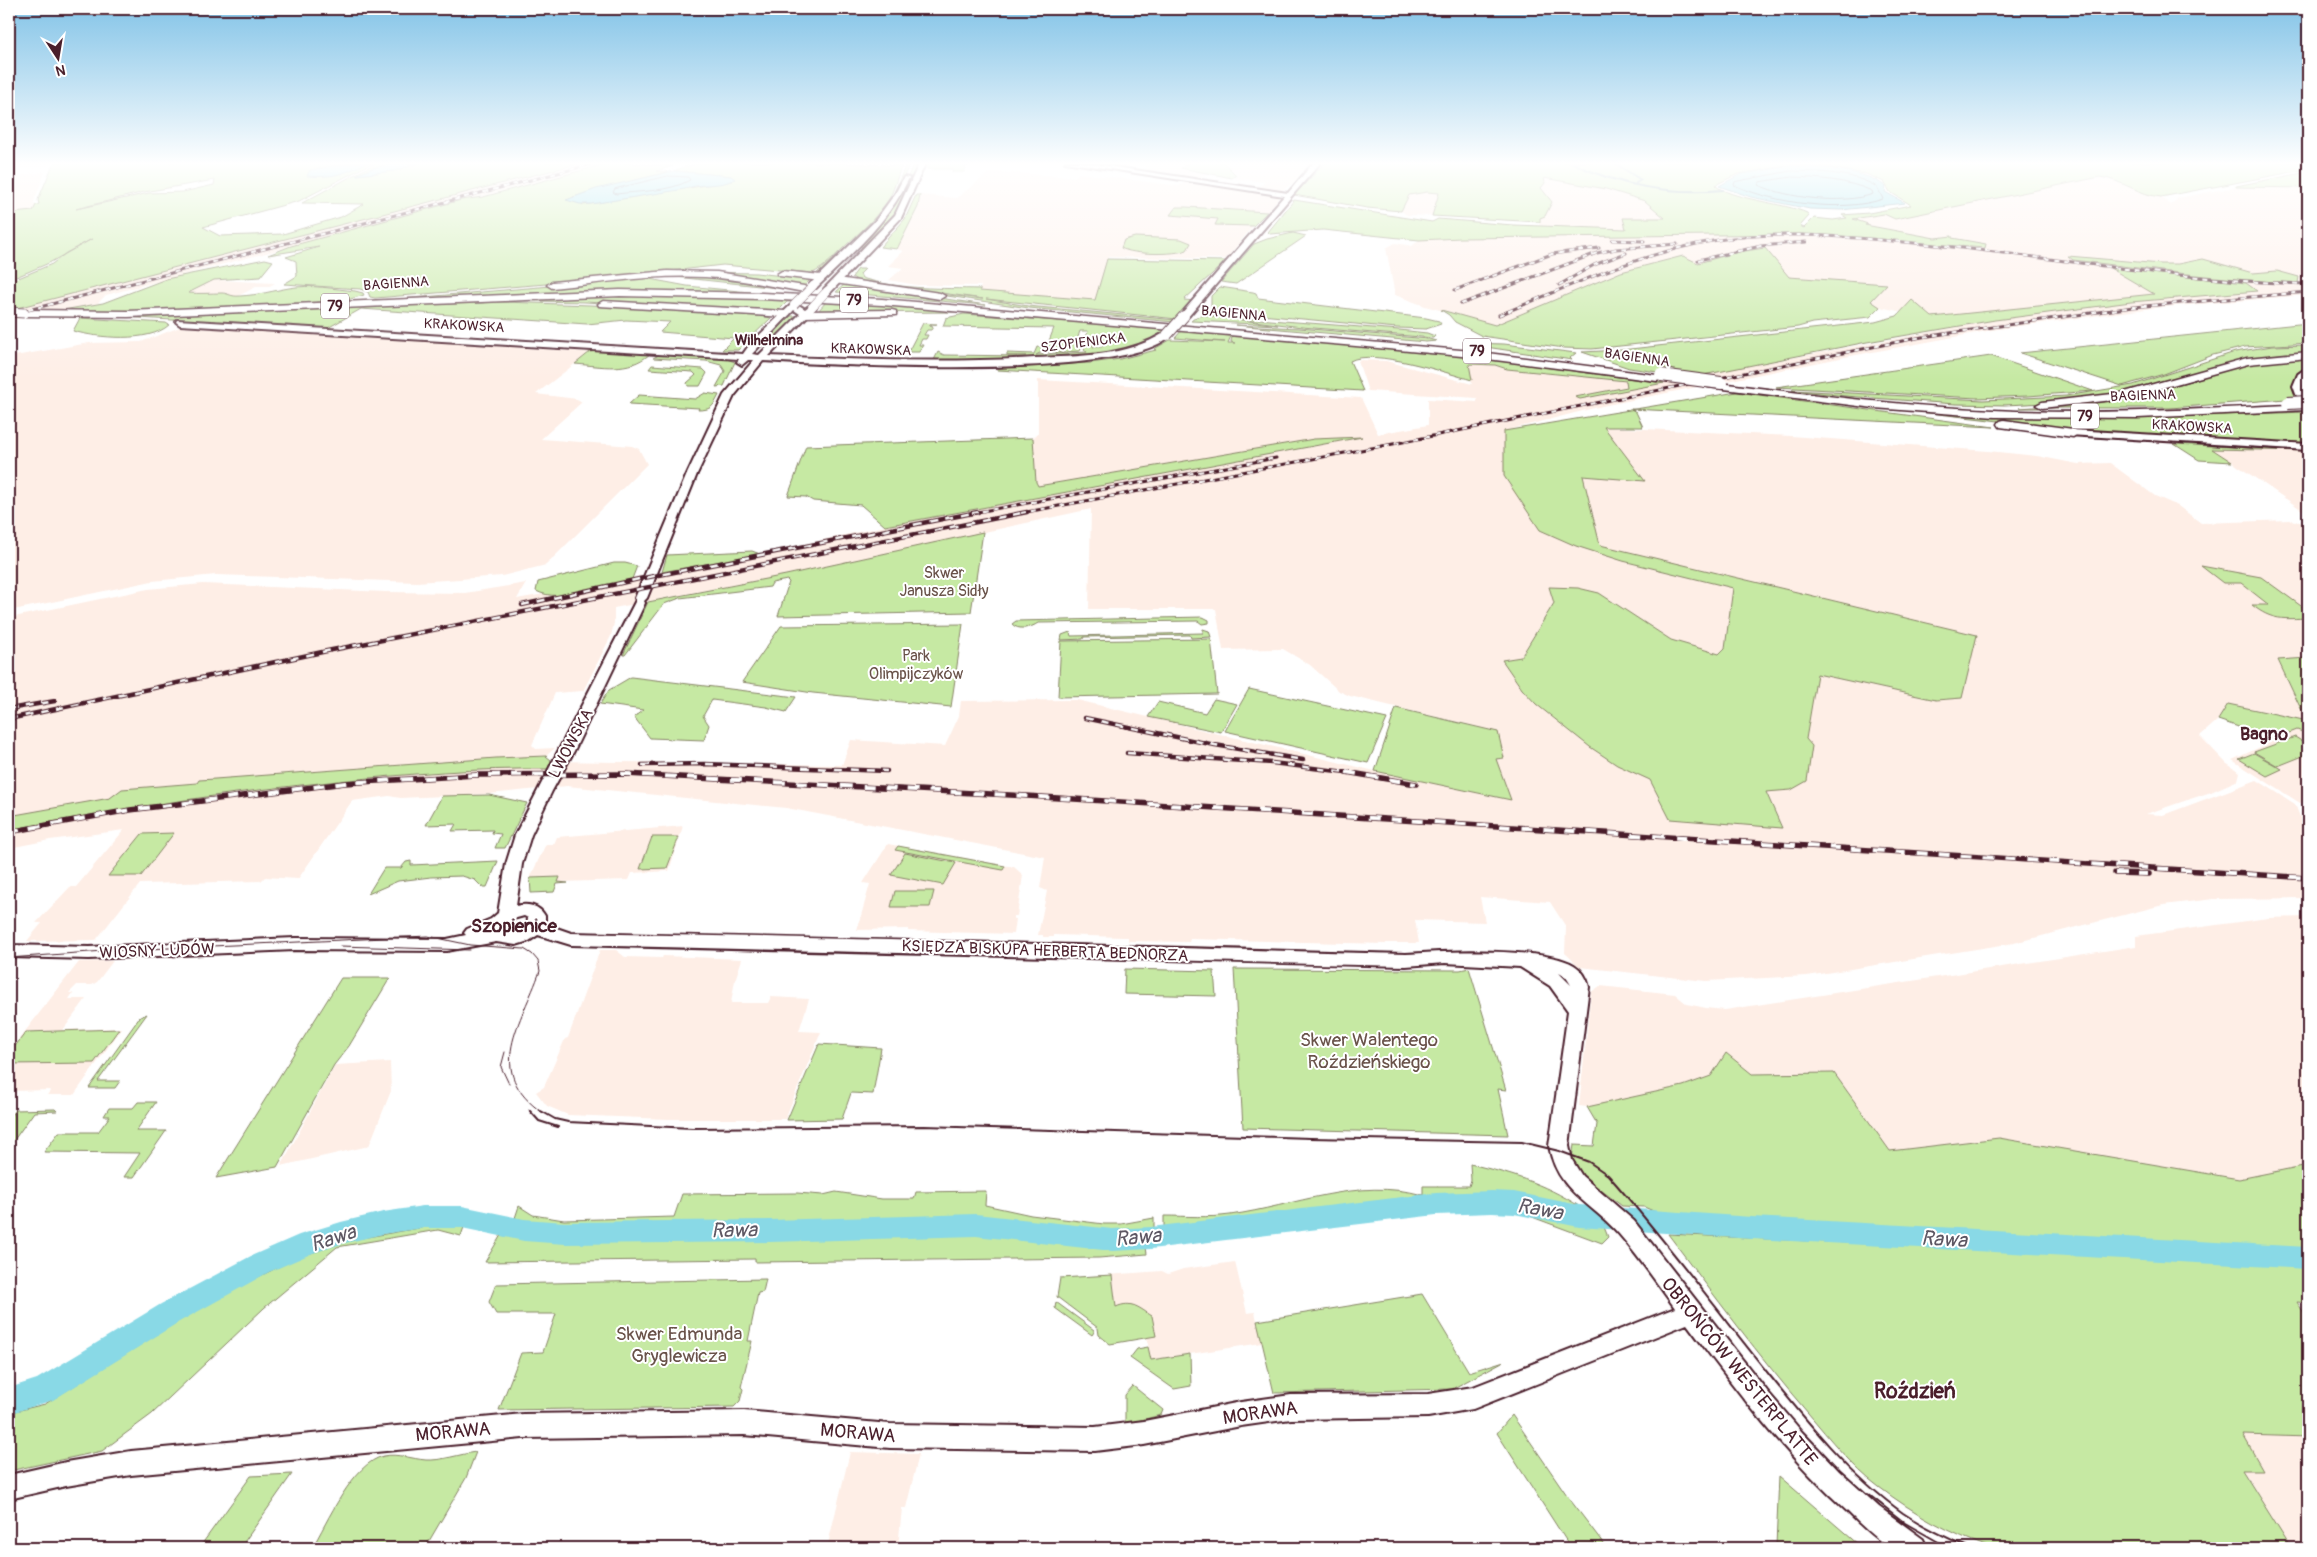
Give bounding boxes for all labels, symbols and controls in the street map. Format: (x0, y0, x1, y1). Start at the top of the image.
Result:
north arrow (32, 32, 82, 82)
text: N (54, 61, 67, 80)
street label: BAGIENNA (363, 273, 429, 294)
road number: 79 (840, 288, 868, 312)
road number: 79 (321, 294, 349, 318)
street label: BAGIENNA (1200, 302, 1267, 325)
street label: KRAKOWSKA (423, 315, 505, 336)
street label: SZOPIENICKA (1040, 329, 1126, 356)
district label: Wilhelmina (735, 331, 803, 350)
road number: 79 (1463, 338, 1491, 364)
street label: KRAKOWSKA (830, 340, 912, 359)
street label: BAGIENNA (1603, 344, 1671, 370)
street label: BAGIENNA (2110, 386, 2176, 405)
road number: 79 (2071, 404, 2099, 428)
street label: KRAKOWSKA (2151, 416, 2233, 437)
park label: Skwer Janusza Sidły (900, 563, 989, 601)
park label: Park Olimpijczyków (869, 646, 963, 684)
street label: LWOWSKA (544, 705, 598, 782)
district label: Bagno (2240, 723, 2288, 746)
district label: Szopienice (471, 914, 558, 938)
street label: KSIĘDZA BISKUPA HERBERTA BEDNORZA (901, 936, 1189, 966)
street label: WIOSNY LUDÓW (99, 938, 215, 963)
park label: Skwer Walentego Roździeńskiego (1300, 1028, 1438, 1074)
water label: Rawa (1515, 1192, 1566, 1227)
water label: Rawa (711, 1217, 758, 1244)
water label: Rawa (307, 1218, 360, 1258)
water label: Rawa (1114, 1222, 1163, 1253)
water label: Rawa (1920, 1225, 1969, 1254)
street label: OBROŃCÓW WESTERPLATTE (1656, 1273, 1823, 1471)
park label: Skwer Edmunda Gryglewicza (616, 1322, 742, 1368)
district label: Roździeń (1874, 1378, 1956, 1405)
street label: MORAWA (1221, 1396, 1299, 1430)
street label: MORAWA (415, 1417, 492, 1447)
street label: MORAWA (819, 1418, 896, 1448)

